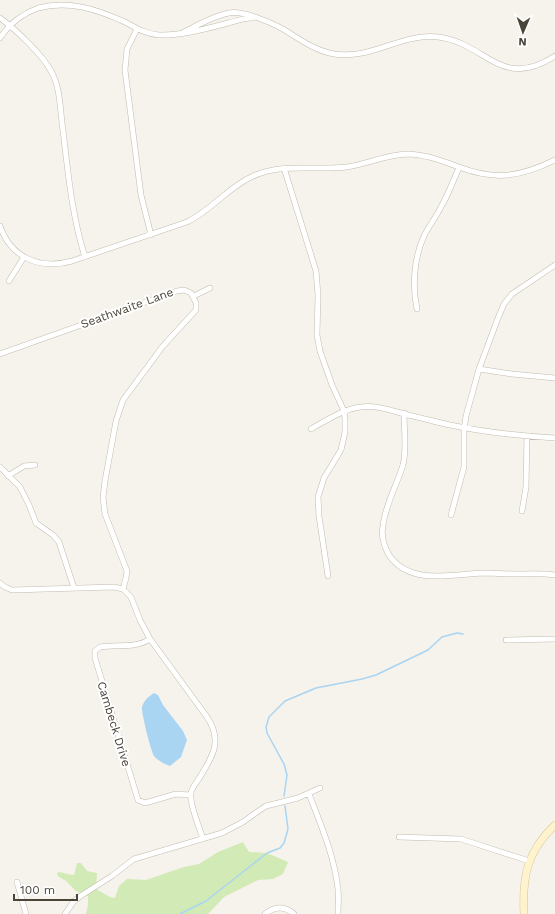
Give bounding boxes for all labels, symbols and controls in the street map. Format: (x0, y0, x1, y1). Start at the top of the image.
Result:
north arrow (503, 12, 543, 52)
text: N (518, 35, 527, 48)
street label: Seathwaite Lane (79, 285, 175, 331)
street label: Cambeck Drive (94, 680, 134, 768)
scale bar (14, 876, 77, 902)
text: 100 m (20, 883, 55, 897)

